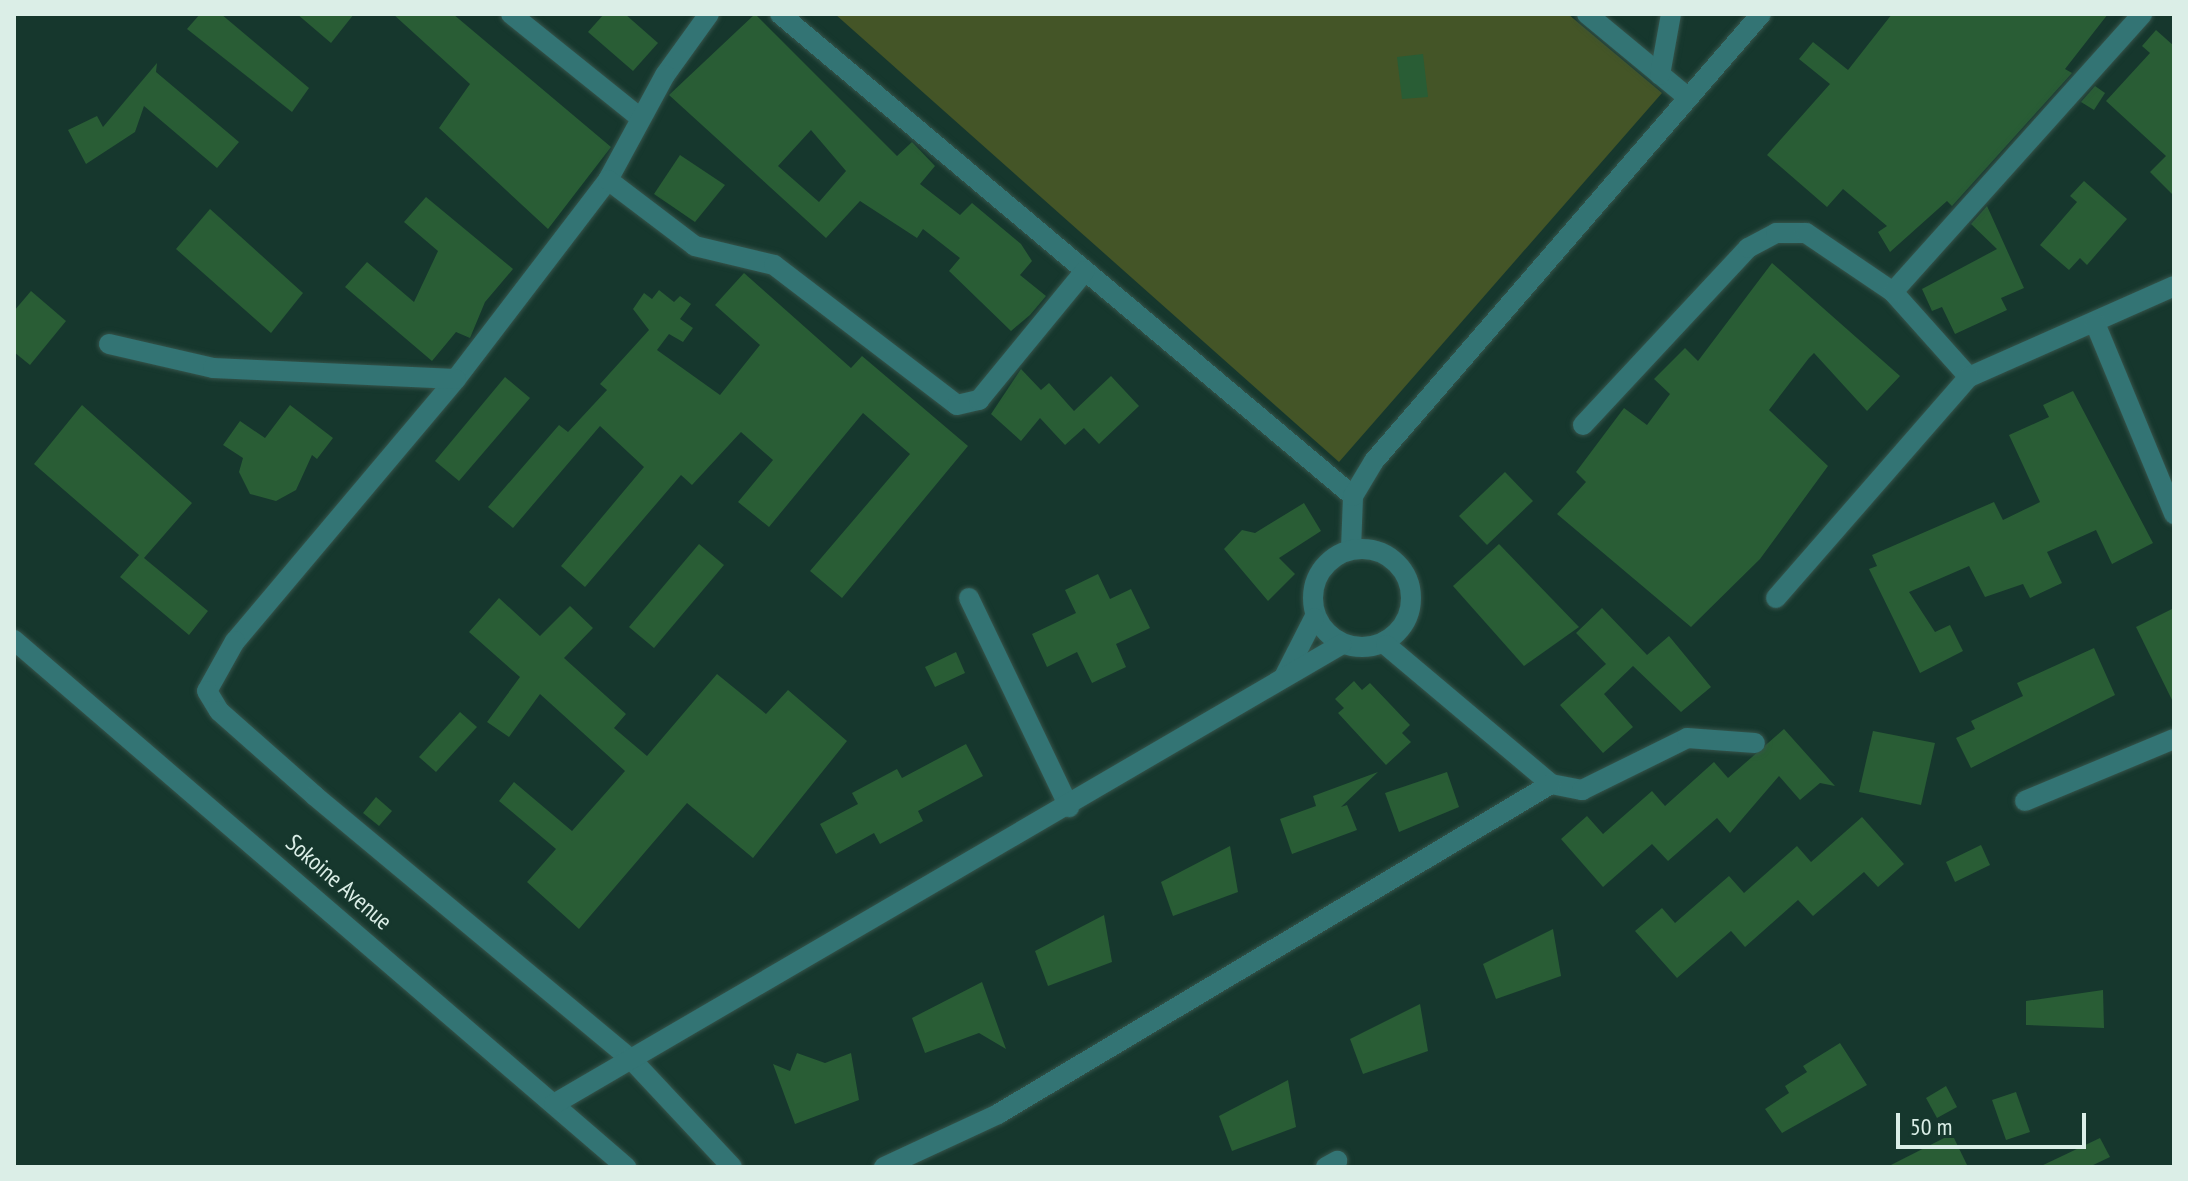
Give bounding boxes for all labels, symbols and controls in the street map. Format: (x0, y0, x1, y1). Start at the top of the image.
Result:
street label: Sokoine Avenue (280, 828, 398, 936)
scale bar (1900, 1097, 2090, 1147)
text: 50 m (1910, 1111, 1952, 1142)

